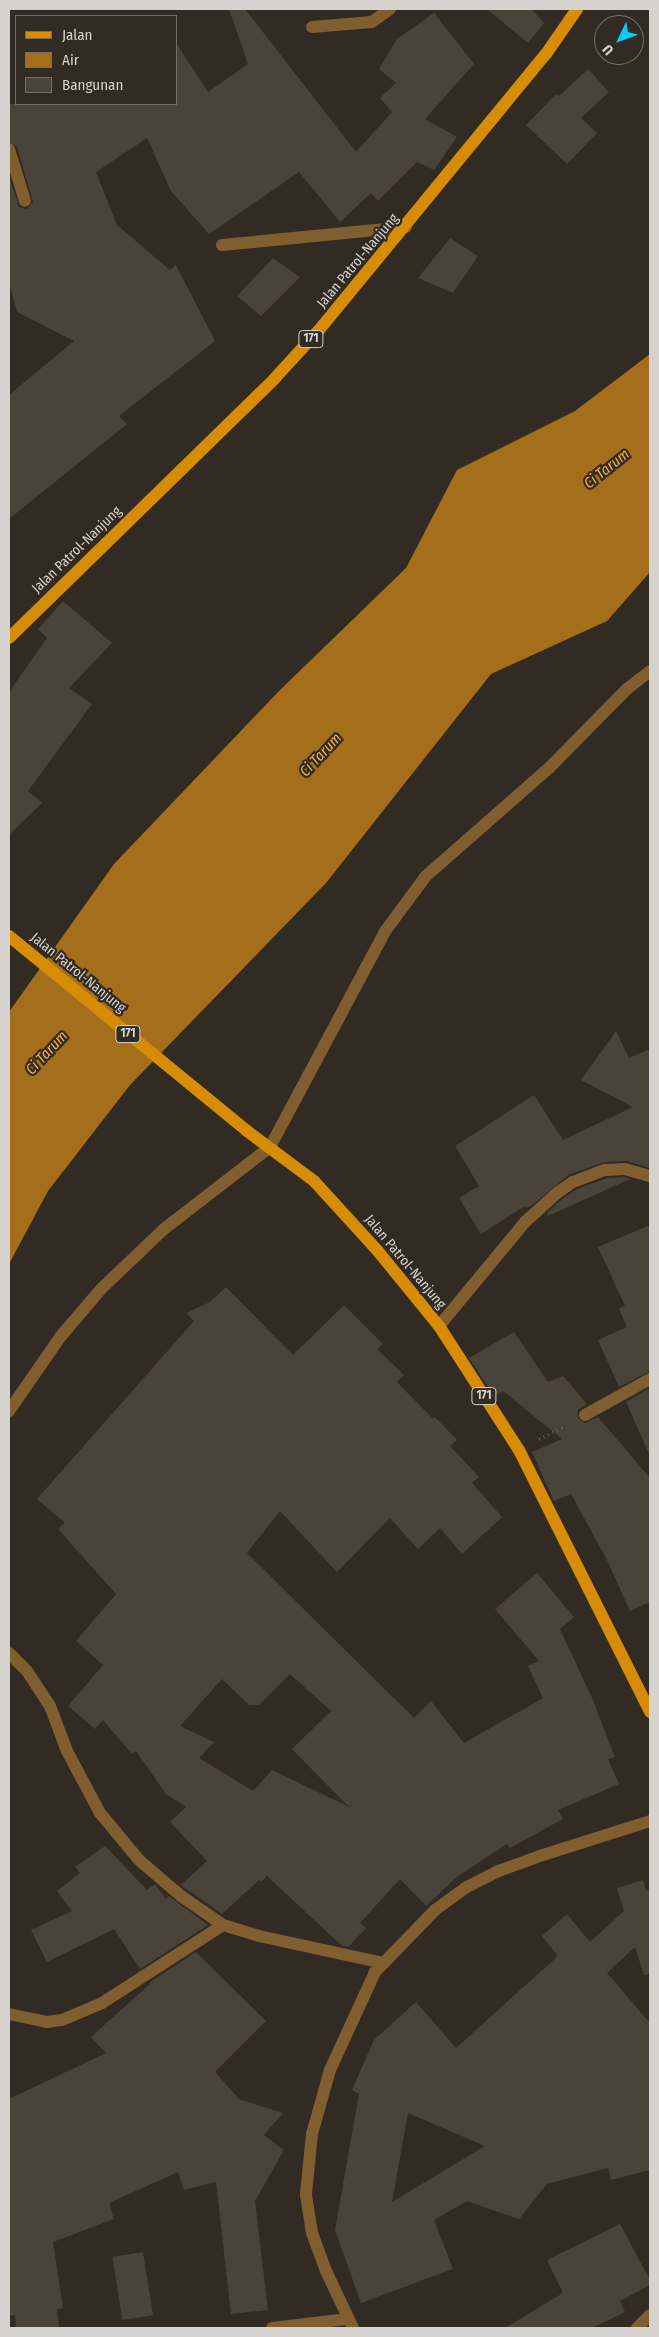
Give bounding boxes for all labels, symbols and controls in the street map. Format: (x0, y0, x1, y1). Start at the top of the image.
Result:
legend (15, 15, 178, 105)
north arrow (594, 15, 644, 65)
text: Jalan (62, 26, 92, 44)
text: U (599, 41, 617, 58)
text: Air (62, 51, 79, 69)
text: Bangunan (62, 76, 123, 94)
street label: Jalan Patrol-Nanjung (314, 210, 402, 312)
road number: 171 (297, 329, 325, 348)
water label: Ci Tarum (581, 445, 633, 493)
street label: Jalan Patrol-Nanjung (29, 503, 125, 597)
water label: Ci Tarum (296, 729, 346, 781)
street label: Jalan Patrol-Nanjung (27, 929, 129, 1017)
road number: 171 (114, 1024, 142, 1044)
water label: Ci Tarum (22, 1027, 72, 1079)
street label: Jalan Patrol-Nanjung (361, 1211, 449, 1313)
road number: 171 (470, 1386, 498, 1405)

